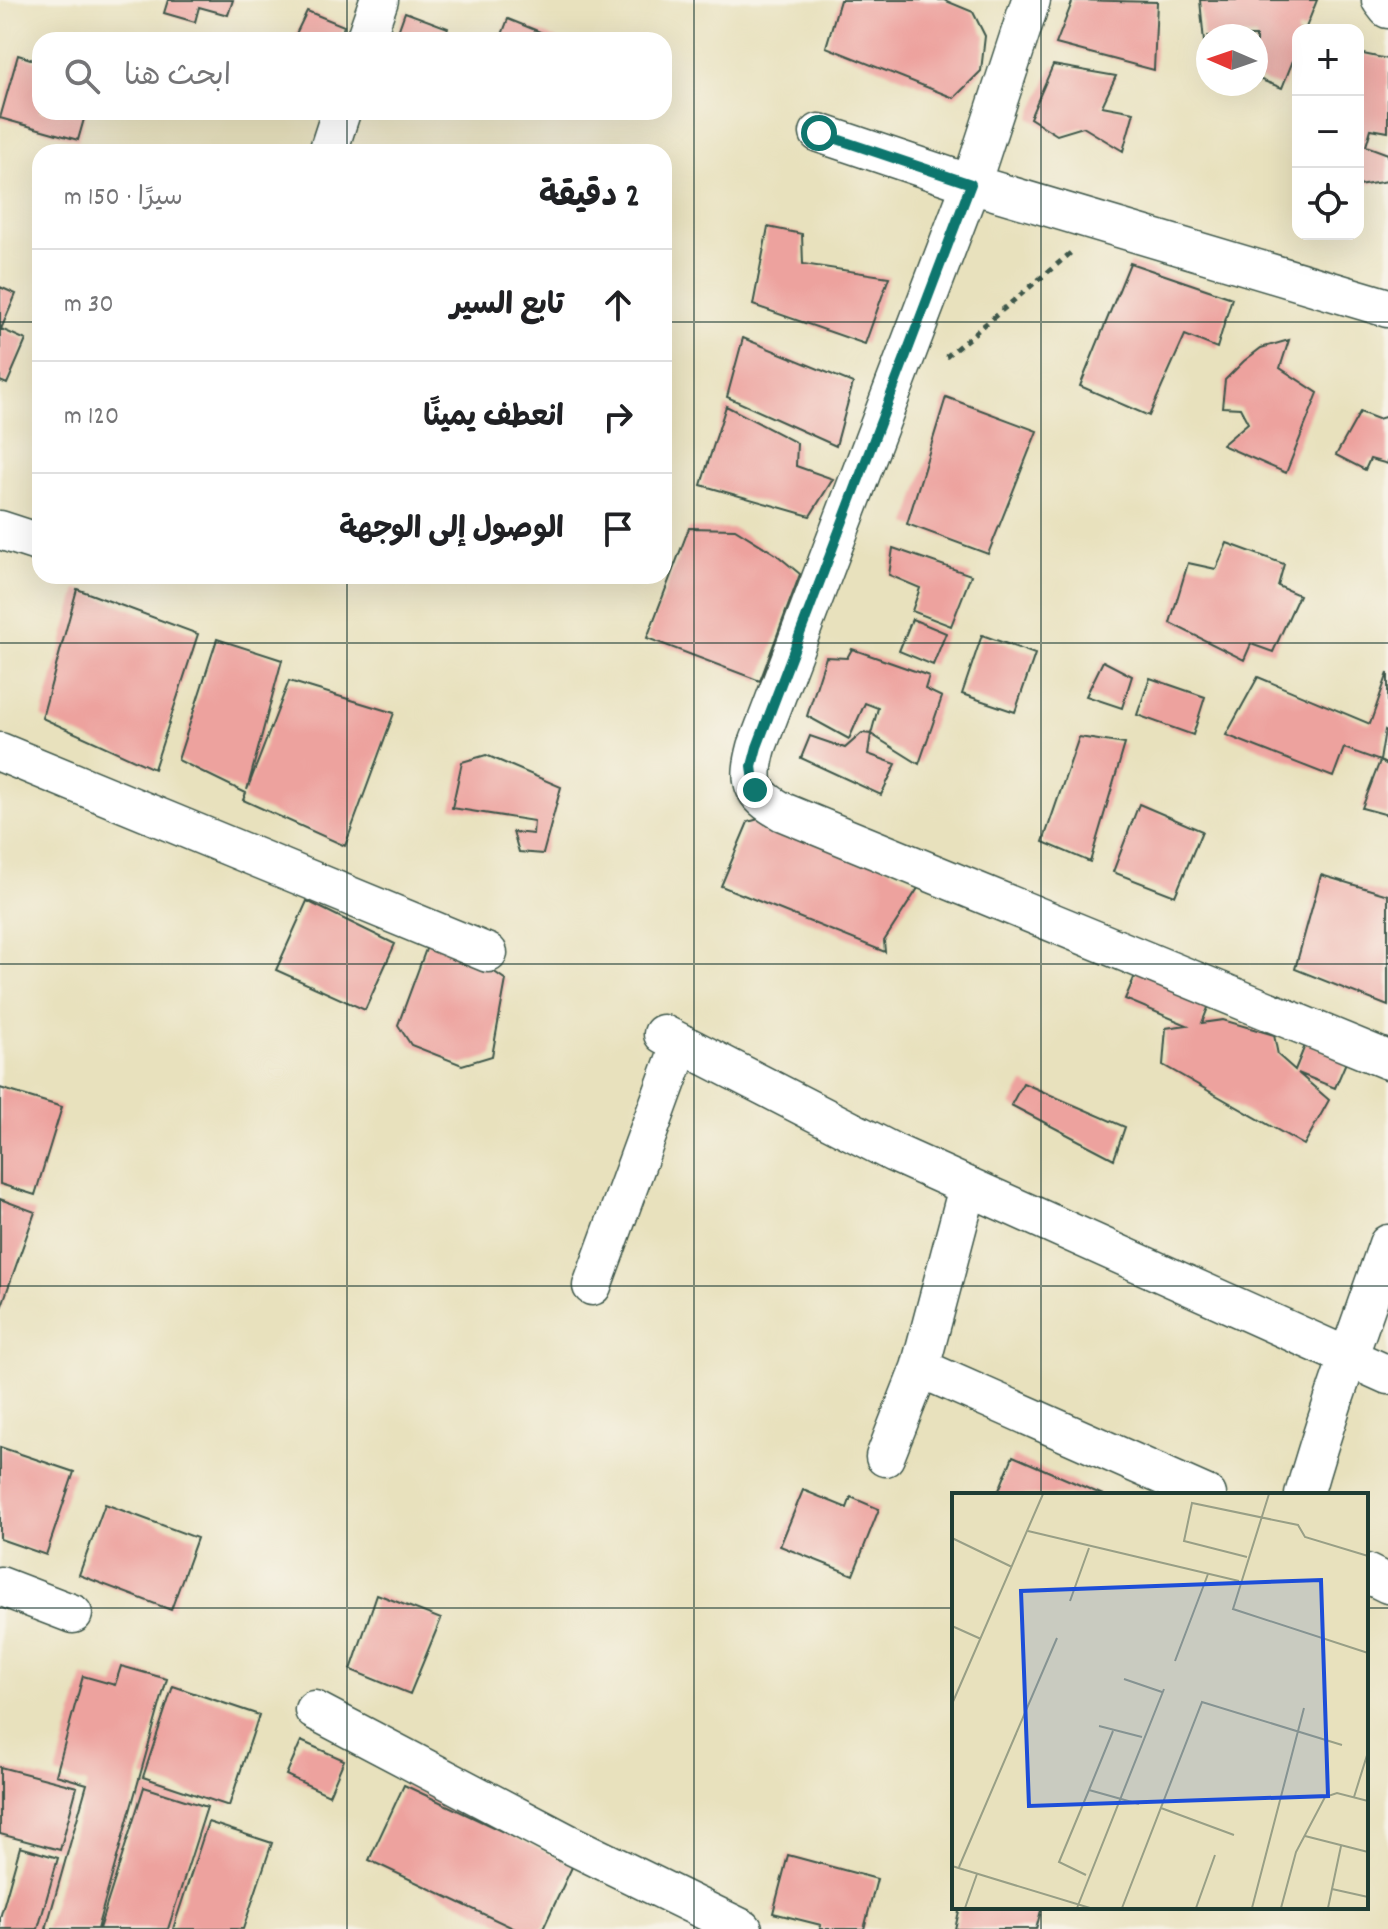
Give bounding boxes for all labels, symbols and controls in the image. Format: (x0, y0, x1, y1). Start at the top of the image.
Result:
north arrow (1196, 24, 1268, 96)
map controls (1292, 24, 1364, 240)
button: + (1292, 24, 1364, 96)
search box (32, 32, 672, 120)
icon: search (60, 54, 104, 98)
text: ابحث هنا (124, 57, 231, 100)
button: − (1292, 96, 1364, 168)
route start (801, 115, 837, 151)
button: locate (1292, 168, 1364, 240)
text: 2 دقيقة (539, 174, 640, 223)
text: سيرًا · 150 m (64, 180, 183, 217)
icon: ahead (596, 283, 640, 327)
text: تابع السير (450, 286, 564, 329)
text: 30 m (64, 287, 114, 324)
icon: right (596, 395, 640, 439)
text: انعطف يمينًا (423, 398, 564, 441)
text: 120 m (64, 399, 119, 436)
icon: arrive (596, 507, 640, 551)
text: الوصول إلى الوجهة (339, 510, 564, 553)
route end (737, 772, 773, 808)
inset map (952, 1493, 1368, 1909)

